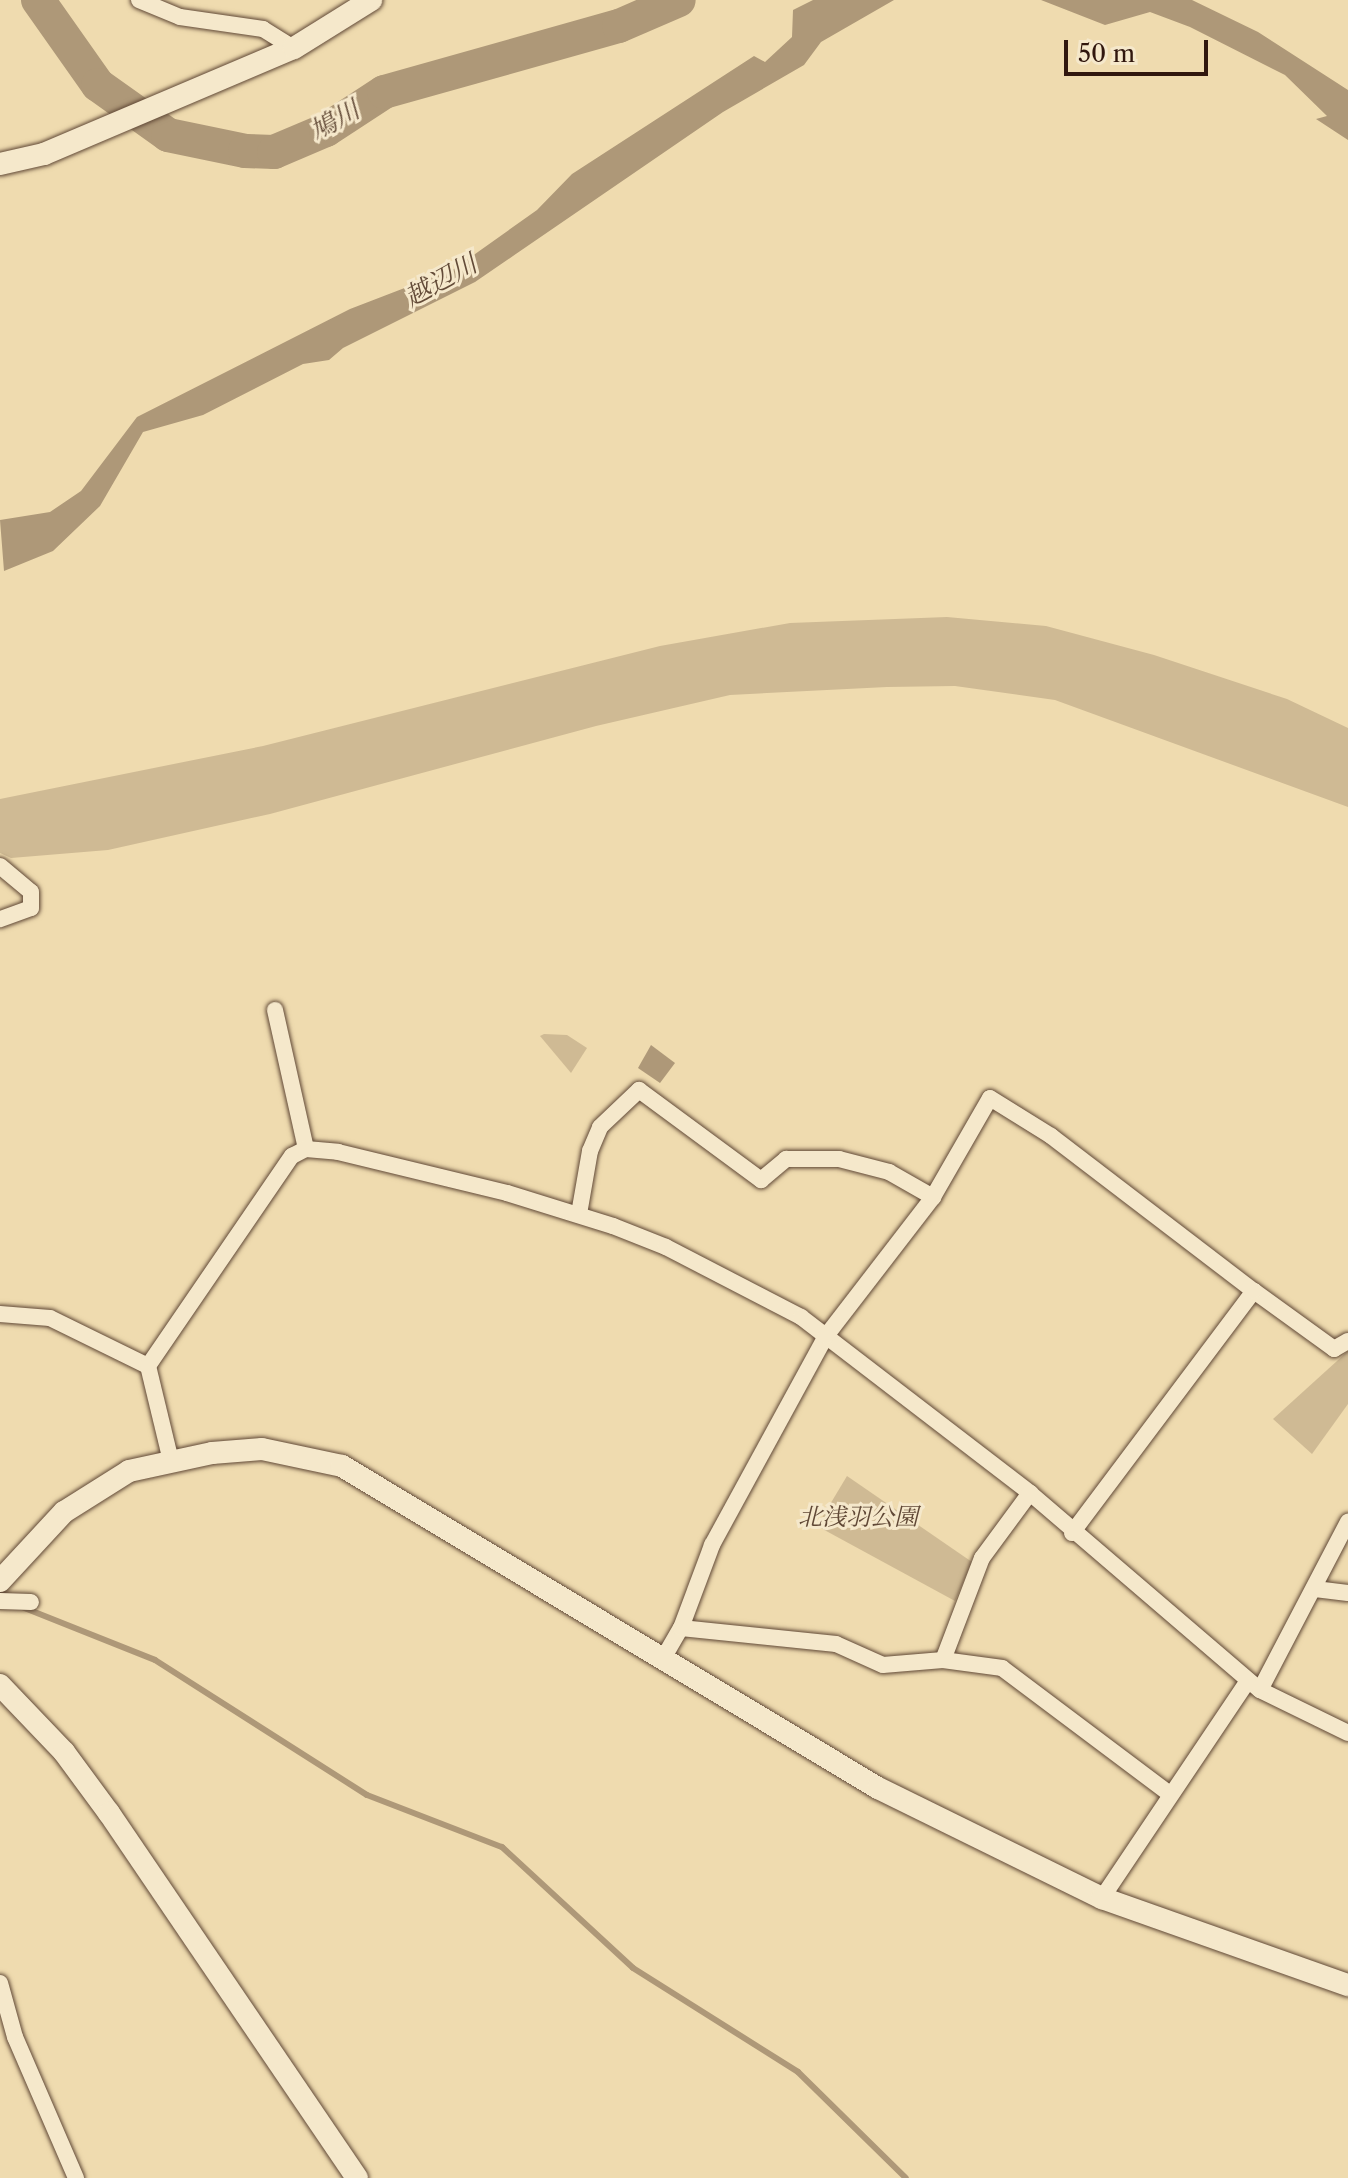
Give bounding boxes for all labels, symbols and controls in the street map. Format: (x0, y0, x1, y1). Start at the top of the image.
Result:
scale bar (1068, 24, 1212, 74)
text: 50 m (1078, 39, 1135, 68)
water label: 鳩川 (305, 94, 365, 148)
water label: 越辺川 (399, 248, 483, 314)
park label: 北浅羽公園 (798, 1503, 918, 1531)

